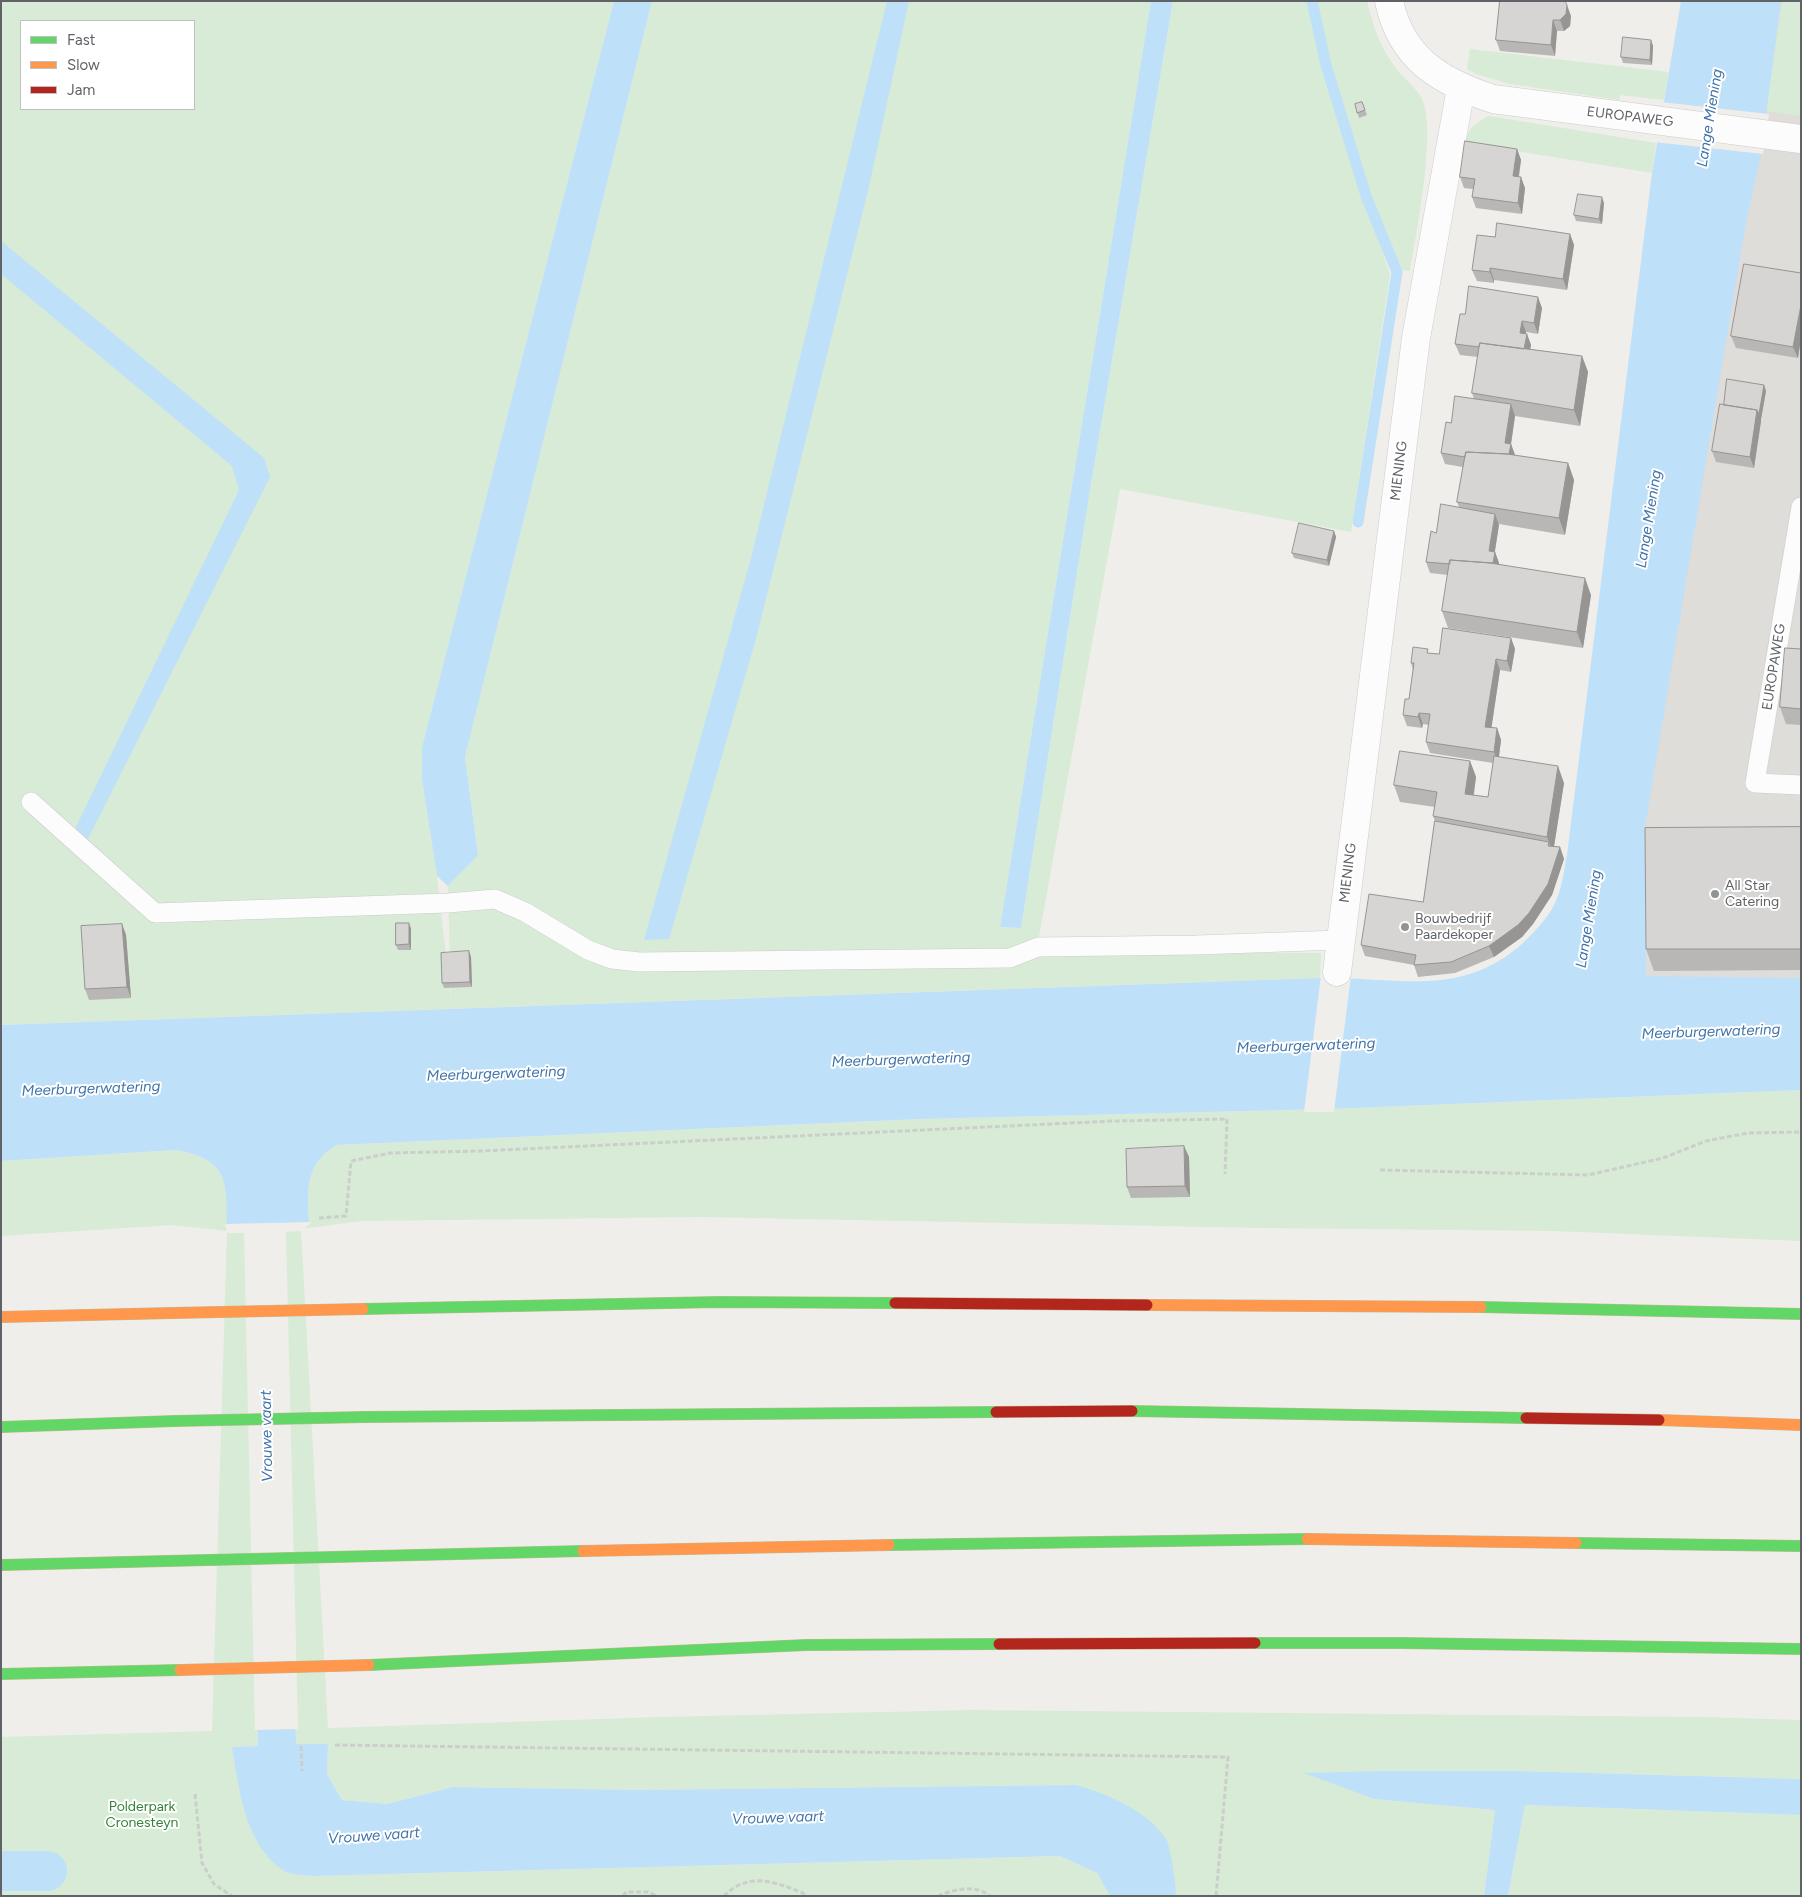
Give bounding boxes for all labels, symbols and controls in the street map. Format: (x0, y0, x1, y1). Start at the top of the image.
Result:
legend (20, 20, 195, 110)
text: Fast (67, 31, 95, 49)
text: Slow (67, 56, 100, 74)
water label: Lange Miening (1693, 68, 1727, 168)
text: Jam (67, 81, 95, 99)
street label: EUROPAWEG (1586, 103, 1674, 131)
street label: MIENING (1387, 440, 1411, 502)
water label: Lange Miening (1632, 469, 1666, 569)
street label: EUROPAWEG (1759, 623, 1789, 711)
street label: MIENING (1336, 842, 1360, 904)
water label: Lange Miening (1572, 869, 1606, 969)
place label: All Star Catering (1725, 878, 1779, 910)
marker: All Star Catering (1709, 888, 1721, 900)
place label: Bouwbedrijf Paardekoper (1415, 911, 1493, 944)
marker: Bouwbedrijf Paardekoper (1399, 921, 1411, 933)
water label: Meerburgerwatering (1641, 1021, 1781, 1043)
water label: Meerburgerwatering (1236, 1035, 1376, 1057)
water label: Meerburgerwatering (831, 1049, 971, 1071)
water label: Meerburgerwatering (426, 1063, 566, 1085)
water label: Meerburgerwatering (21, 1078, 161, 1100)
water label: Vrouwe vaart (257, 1390, 277, 1482)
park label: Polderpark Cronesteyn (106, 1799, 178, 1831)
water label: Vrouwe vaart (732, 1807, 824, 1829)
water label: Vrouwe vaart (327, 1824, 421, 1848)

